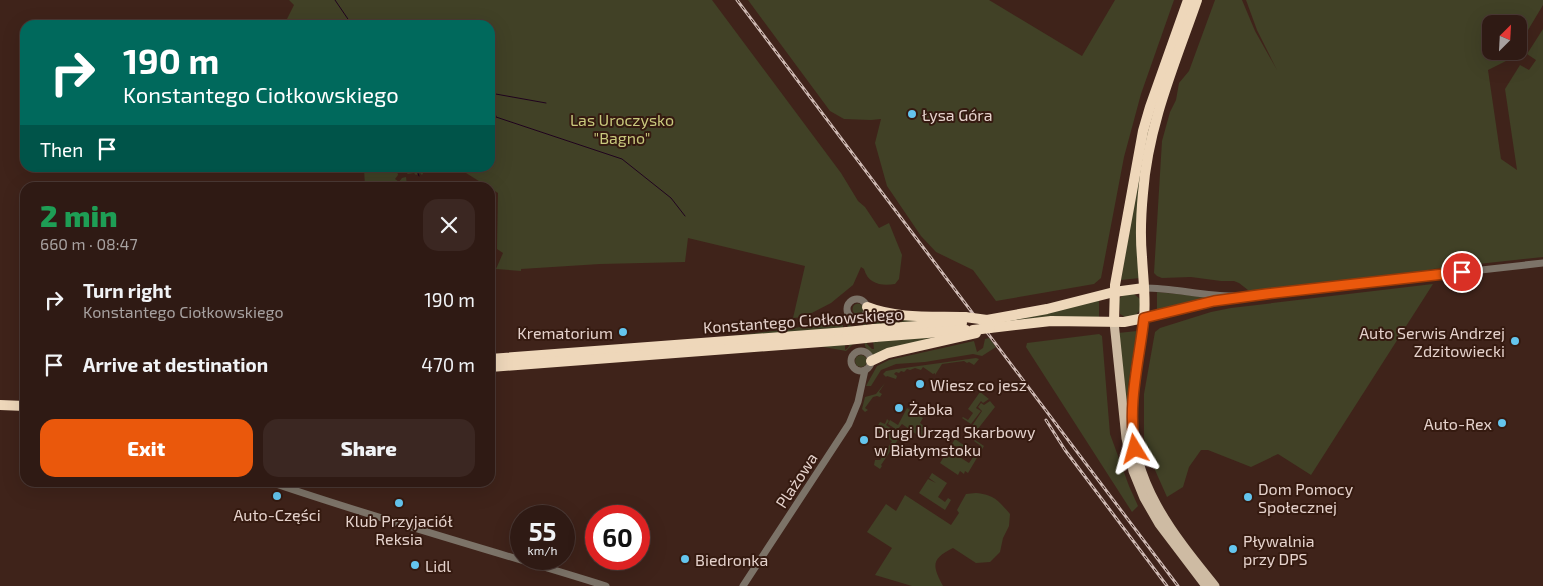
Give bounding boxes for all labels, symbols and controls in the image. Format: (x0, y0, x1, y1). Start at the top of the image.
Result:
north arrow (1482, 15, 1528, 60)
map controls (1482, 15, 1527, 60)
text: 190 m (123, 39, 219, 81)
icon: right (40, 40, 105, 105)
text: Konstantego Ciołkowskiego (123, 81, 399, 107)
place label: Łysa Góra (922, 105, 993, 124)
marker: Łysa Góra (906, 108, 918, 120)
park label: Las Uroczysko "Bagno" (570, 110, 674, 147)
icon: arrive (93, 135, 121, 163)
text: Then (40, 138, 83, 161)
text: 2 min (40, 197, 118, 233)
button: close (423, 199, 475, 251)
text: 660 m · 08:47 (40, 234, 138, 253)
pin (1441, 251, 1483, 293)
icon: arrive (1448, 258, 1476, 286)
text: Turn right (83, 279, 171, 302)
icon: right (40, 286, 68, 314)
text: 190 m (424, 288, 475, 311)
text: Konstantego Ciołkowskiego (83, 302, 283, 321)
street label: Konstantego Ciołkowskiego (702, 304, 904, 336)
place label: Krematorium (517, 323, 613, 342)
place label: Auto Serwis Andrzej Zdzitowiecki (1359, 323, 1505, 360)
marker: Krematorium (617, 326, 629, 338)
marker: Auto Serwis Andrzej Zdzitowiecki (1509, 335, 1521, 347)
icon: arrive (40, 351, 68, 379)
text: Arrive at destination (83, 353, 268, 376)
text: 470 m (421, 353, 475, 376)
place label: Wiesz co jesz (930, 375, 1027, 395)
marker: Wiesz co jesz (914, 378, 926, 390)
place label: Żabka (909, 399, 953, 418)
marker: Żabka (893, 402, 905, 414)
place label: Auto-Rex (1424, 414, 1493, 433)
marker: Auto-Rex (1496, 417, 1508, 429)
button: Exit (40, 419, 253, 477)
button: Share (263, 419, 475, 477)
place label: Drugi Urząd Skarbowy w Białymstoku (874, 422, 1036, 459)
position arrow (1108, 422, 1160, 474)
marker: Drugi Urząd Skarbowy w Białymstoku (858, 434, 870, 446)
street label: Plażowa (771, 449, 821, 511)
place label: Dom Pomocy Społecznej (1258, 479, 1354, 517)
marker: Auto-Części (271, 490, 283, 502)
marker: Dom Pomocy Społecznej (1242, 491, 1254, 503)
marker: Klub Przyjaciół Reksia (393, 497, 405, 509)
place label: Auto-Części (233, 505, 321, 524)
speed limit sign: 60 (585, 505, 650, 570)
place label: Klub Przyjaciół Reksia (345, 511, 453, 548)
text: 55 (529, 516, 556, 546)
place label: Pływalnia przy DPS (1243, 531, 1315, 568)
text: km/h (528, 543, 557, 557)
marker: Pływalnia przy DPS (1227, 543, 1239, 555)
place label: Biedronka (695, 550, 768, 569)
marker: Biedronka (679, 553, 691, 565)
place label: Lidl (425, 556, 451, 575)
marker: Lidl (409, 559, 421, 571)

